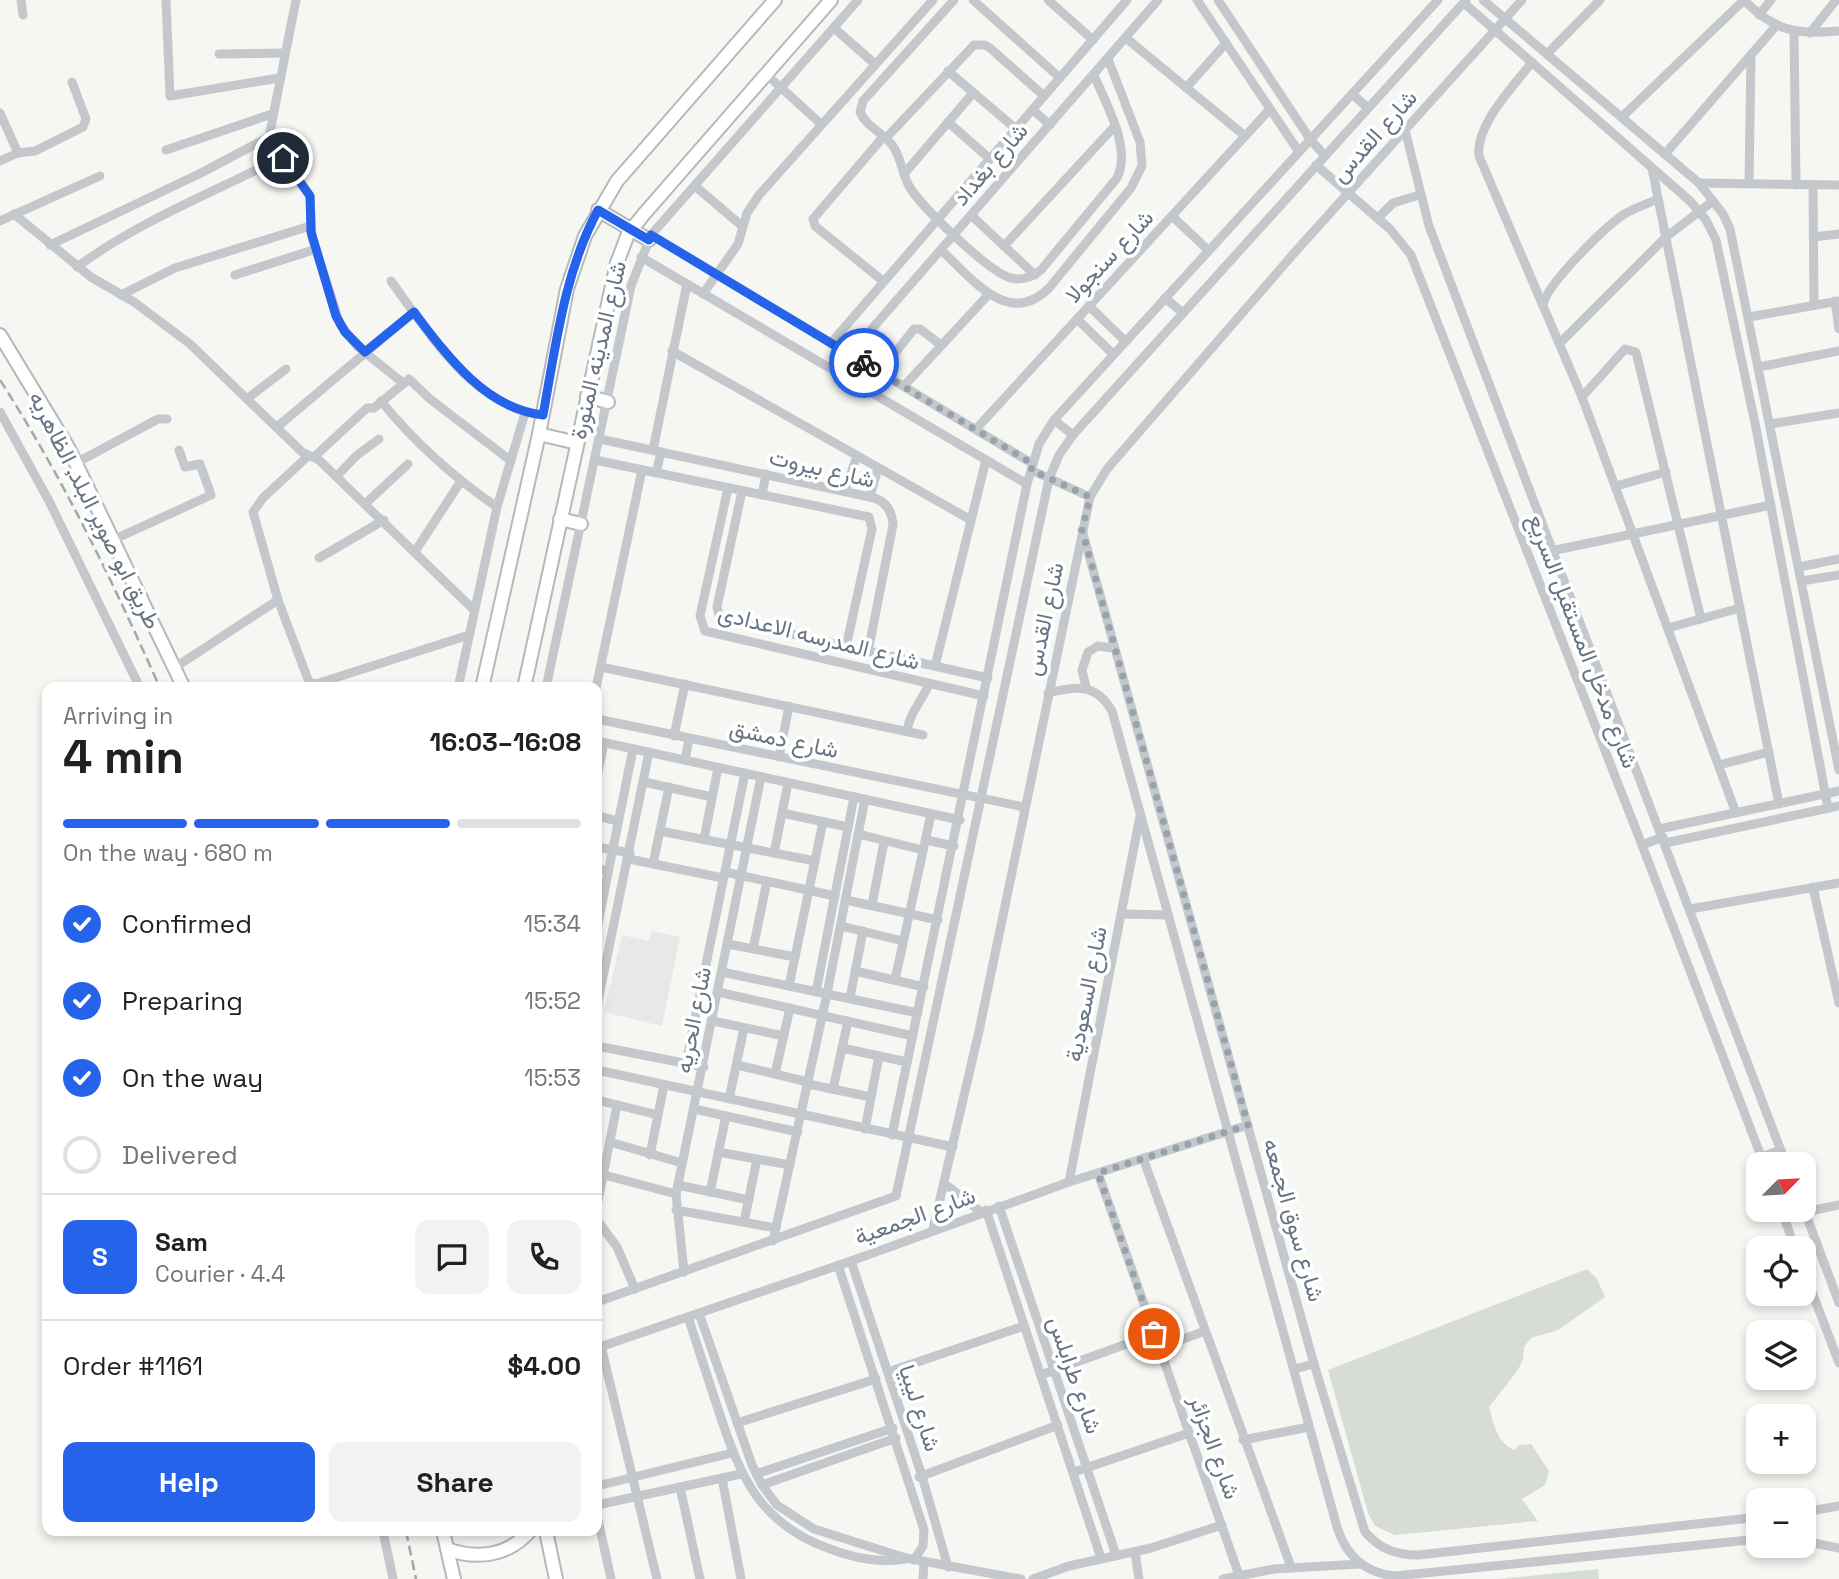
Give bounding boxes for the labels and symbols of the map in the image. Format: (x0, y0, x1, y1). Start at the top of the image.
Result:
street label: شارع القدس (1324, 83, 1424, 189)
street label: شارع بغداد (946, 116, 1035, 212)
pin (253, 128, 313, 188)
street label: شارع سنجولا (1058, 203, 1161, 310)
street label: شارع المدينه المنورة (563, 258, 634, 442)
courier (829, 328, 899, 398)
street label: طريق ابو صوير البلد, الظاهريه (22, 386, 168, 634)
street label: شارع بيروت (766, 441, 877, 496)
street label: شارع مدخل المستقبل السريع (1520, 510, 1645, 773)
street label: شارع القدس (1017, 560, 1072, 679)
street label: شارع المدرسه الاعدادى (715, 597, 923, 678)
street label: شارع دمشق (727, 713, 841, 766)
street label: شارع السعودية (1058, 924, 1115, 1064)
street label: شارع الحريه (668, 964, 719, 1076)
street label: شارع سوق الجمعه (1255, 1135, 1332, 1305)
north arrow (1746, 1152, 1816, 1222)
street label: شارع الجمعية (850, 1180, 980, 1253)
pin (1124, 1304, 1184, 1364)
street label: شارع طرابلس (1040, 1312, 1109, 1438)
street label: شارع ليبيا (891, 1361, 948, 1455)
street label: شارع الجزائر (1181, 1390, 1248, 1503)

